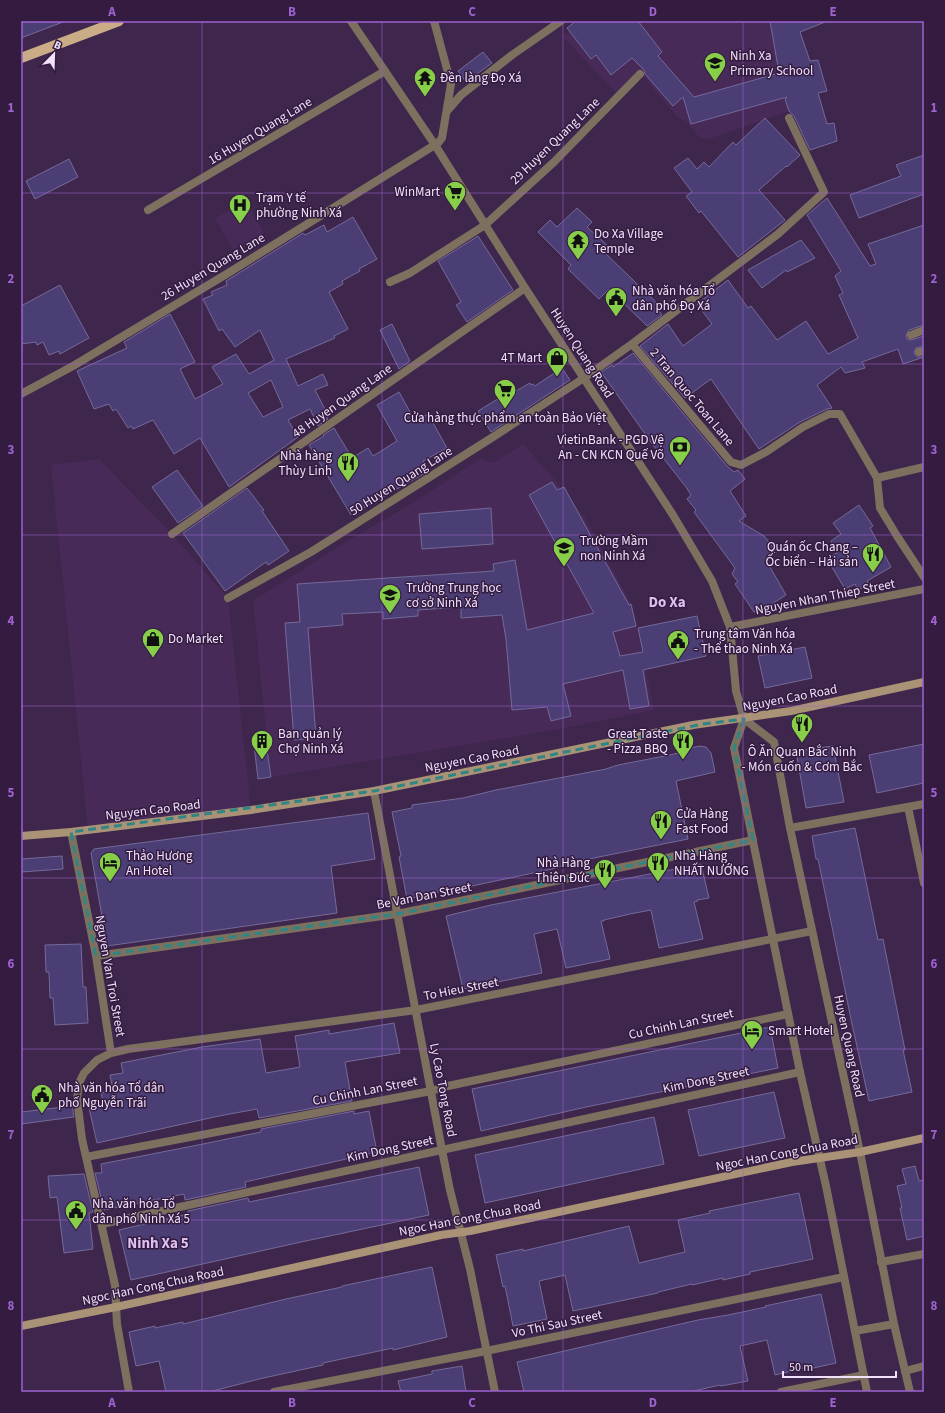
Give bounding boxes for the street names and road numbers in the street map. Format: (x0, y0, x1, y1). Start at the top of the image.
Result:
street label: 16 Huyen Quang Lane (205, 93, 315, 169)
street label: 29 Huyen Quang Lane (506, 93, 604, 189)
street label: 26 Huyen Quang Lane (158, 229, 268, 305)
street label: Huyen Quang Road (546, 304, 618, 402)
street label: 2 Tran Quoc Toan Lane (646, 344, 738, 450)
street label: 48 Huyen Quang Lane (288, 360, 396, 442)
street label: 50 Huyen Quang Lane (346, 442, 456, 520)
street label: Nguyen Nhan Thiep Street (754, 575, 897, 619)
street label: Nguyen Cao Road (741, 680, 839, 716)
street label: Nguyen Cao Road (423, 741, 521, 777)
street label: Nguyen Cao Road (104, 795, 202, 825)
street label: Be Van Dan Street (375, 878, 474, 914)
street label: Nguyen Van Troi Street (90, 914, 130, 1039)
street label: To Hieu Street (422, 973, 501, 1005)
street label: Huyen Quang Road (829, 993, 869, 1099)
street label: Cu Chinh Lan Street (627, 1004, 736, 1044)
street label: Ly Cao Tong Road (425, 1041, 461, 1139)
street label: Kim Dong Street (661, 1062, 751, 1098)
street label: Cu Chinh Lan Street (311, 1072, 420, 1110)
street label: Ngoc Han Cong Chua Road (714, 1130, 860, 1176)
street label: Kim Dong Street (345, 1131, 435, 1167)
street label: Ngoc Han Cong Chua Road (397, 1195, 543, 1241)
street label: Ngoc Han Cong Chua Road (80, 1262, 226, 1310)
street label: Vo Thi Sau Street (510, 1306, 604, 1342)

